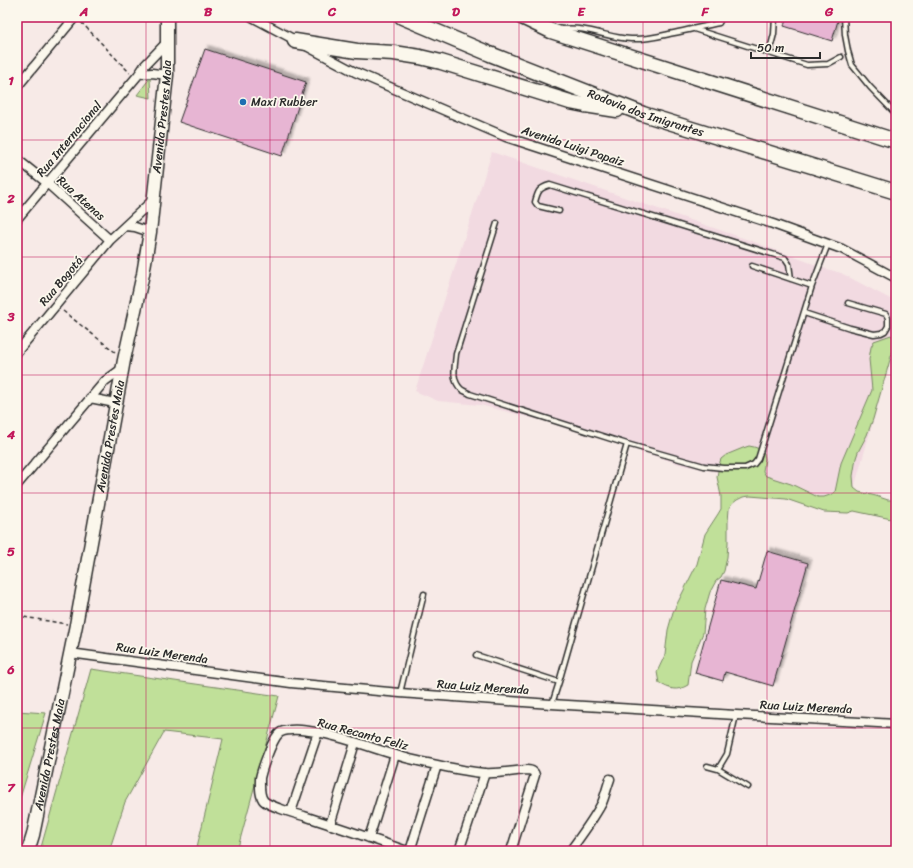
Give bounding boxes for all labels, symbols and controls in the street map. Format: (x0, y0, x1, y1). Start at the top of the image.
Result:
text: A (79, 0, 88, 23)
text: B (204, 0, 213, 23)
text: C (327, 0, 337, 23)
text: D (452, 0, 460, 23)
text: E (577, 0, 586, 23)
text: F (700, 0, 709, 23)
text: G (824, 0, 834, 23)
scale bar (751, 34, 820, 60)
text: 50 m (757, 37, 784, 59)
street label: Avenida Prestes Maia (145, 59, 178, 175)
text: 1 (8, 69, 14, 92)
street label: Rodovia dos Imigrantes (584, 82, 707, 143)
place label: Maxi Rubber (251, 91, 318, 113)
street label: Rua Internacional (30, 96, 108, 182)
marker: Maxi Rubber (238, 97, 248, 107)
street label: Avenida Luigi Papaiz (518, 119, 628, 173)
street label: Rua Atenas (52, 170, 110, 226)
text: 2 (6, 187, 15, 210)
street label: Rua Bogotá (33, 251, 89, 311)
text: 3 (6, 305, 15, 328)
street label: Avenida Prestes Maia (89, 377, 131, 495)
text: 4 (6, 423, 16, 446)
text: 5 (7, 540, 15, 563)
street label: Rua Luiz Merenda (115, 636, 209, 670)
text: 6 (6, 658, 15, 681)
street label: Rua Luiz Merenda (436, 673, 530, 701)
street label: Rua Luiz Merenda (759, 694, 853, 720)
street label: Avenida Prestes Maia (27, 696, 72, 813)
street label: Rua Recanto Feliz (315, 711, 411, 757)
text: 7 (7, 776, 16, 799)

